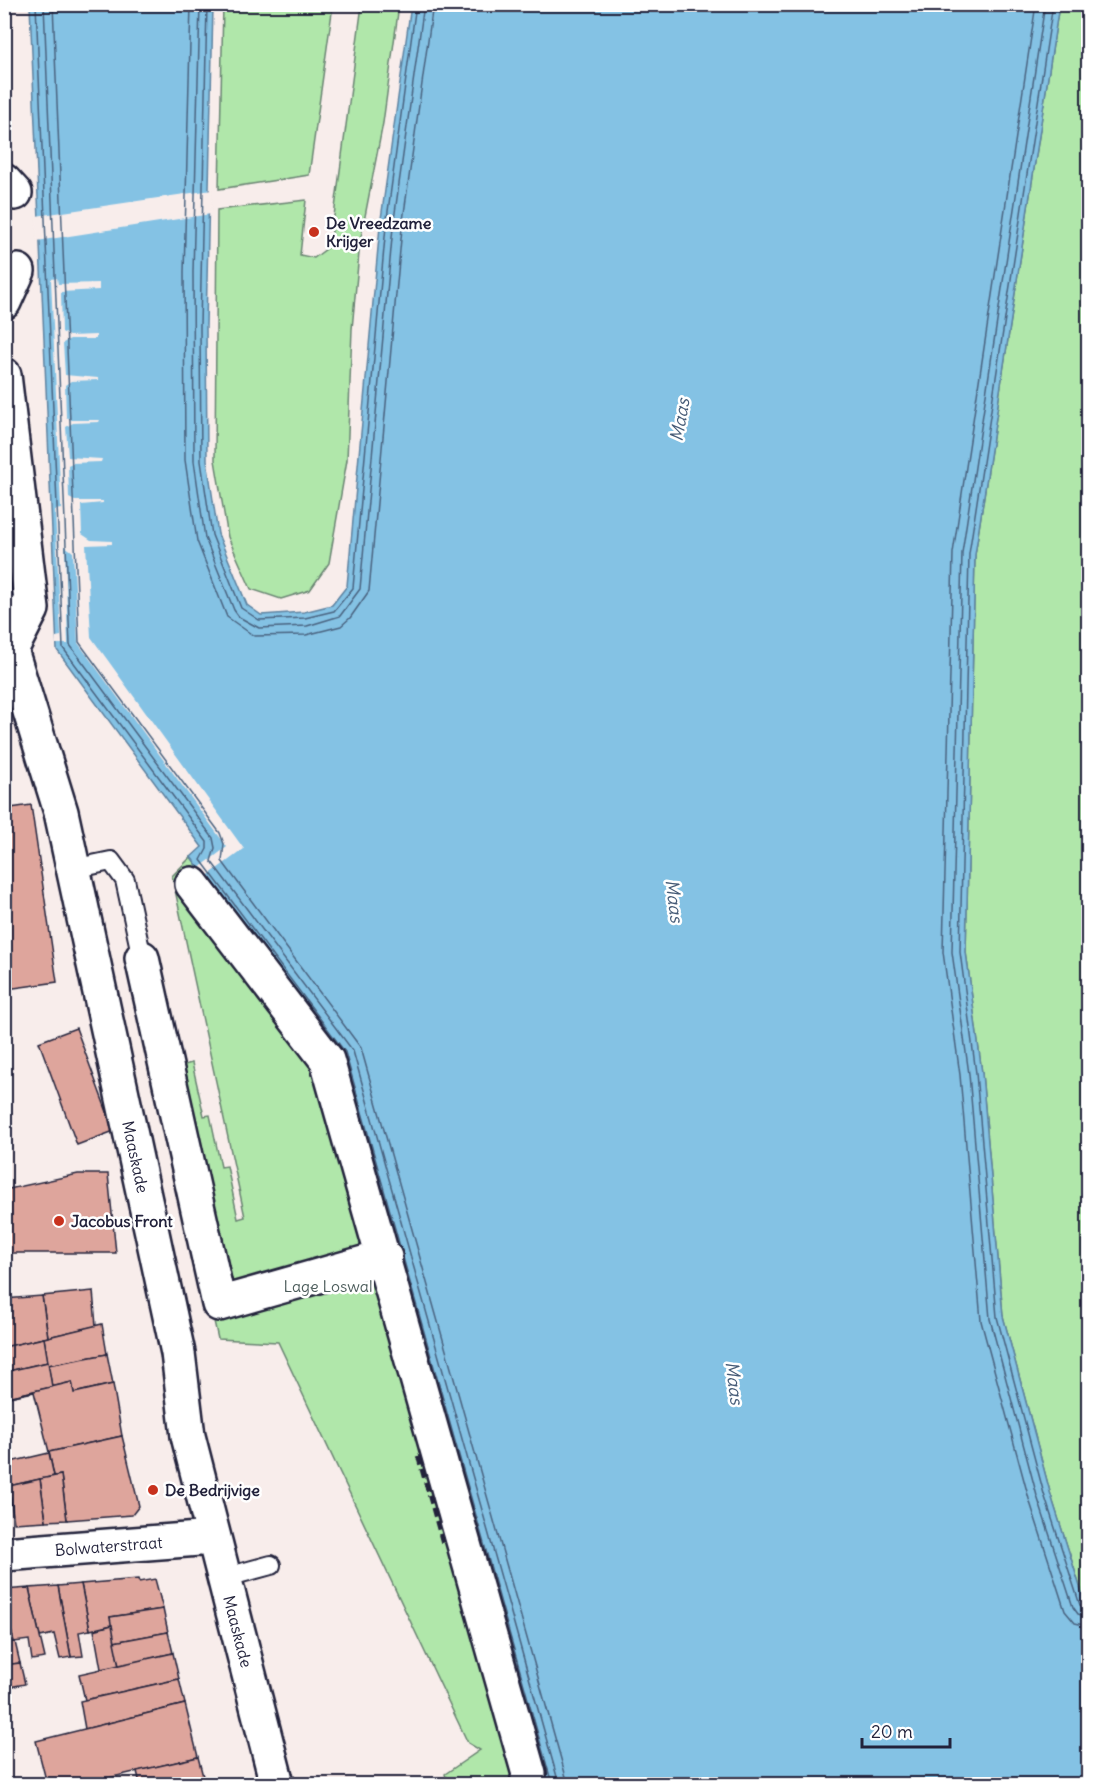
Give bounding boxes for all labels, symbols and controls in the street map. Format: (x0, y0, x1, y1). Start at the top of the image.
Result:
place label: De Vreedzame Krijger (326, 213, 432, 252)
marker: De Vreedzame Krijger (307, 225, 321, 239)
water label: Maas (664, 395, 695, 443)
water label: Maas (660, 878, 689, 926)
street label: Maaskade (118, 1119, 153, 1195)
place label: Jacobus Front (71, 1211, 173, 1231)
marker: Jacobus Front (52, 1214, 66, 1228)
park label: Lage Loswal (283, 1276, 373, 1296)
water label: Maas (720, 1360, 749, 1408)
place label: De Bedrijvige (165, 1480, 260, 1501)
marker: De Bedrijvige (146, 1483, 160, 1497)
street label: Bolwaterstraat (54, 1532, 164, 1560)
street label: Maaskade (219, 1593, 257, 1670)
scale bar (862, 1711, 950, 1749)
text: 20 m (871, 1720, 913, 1743)

